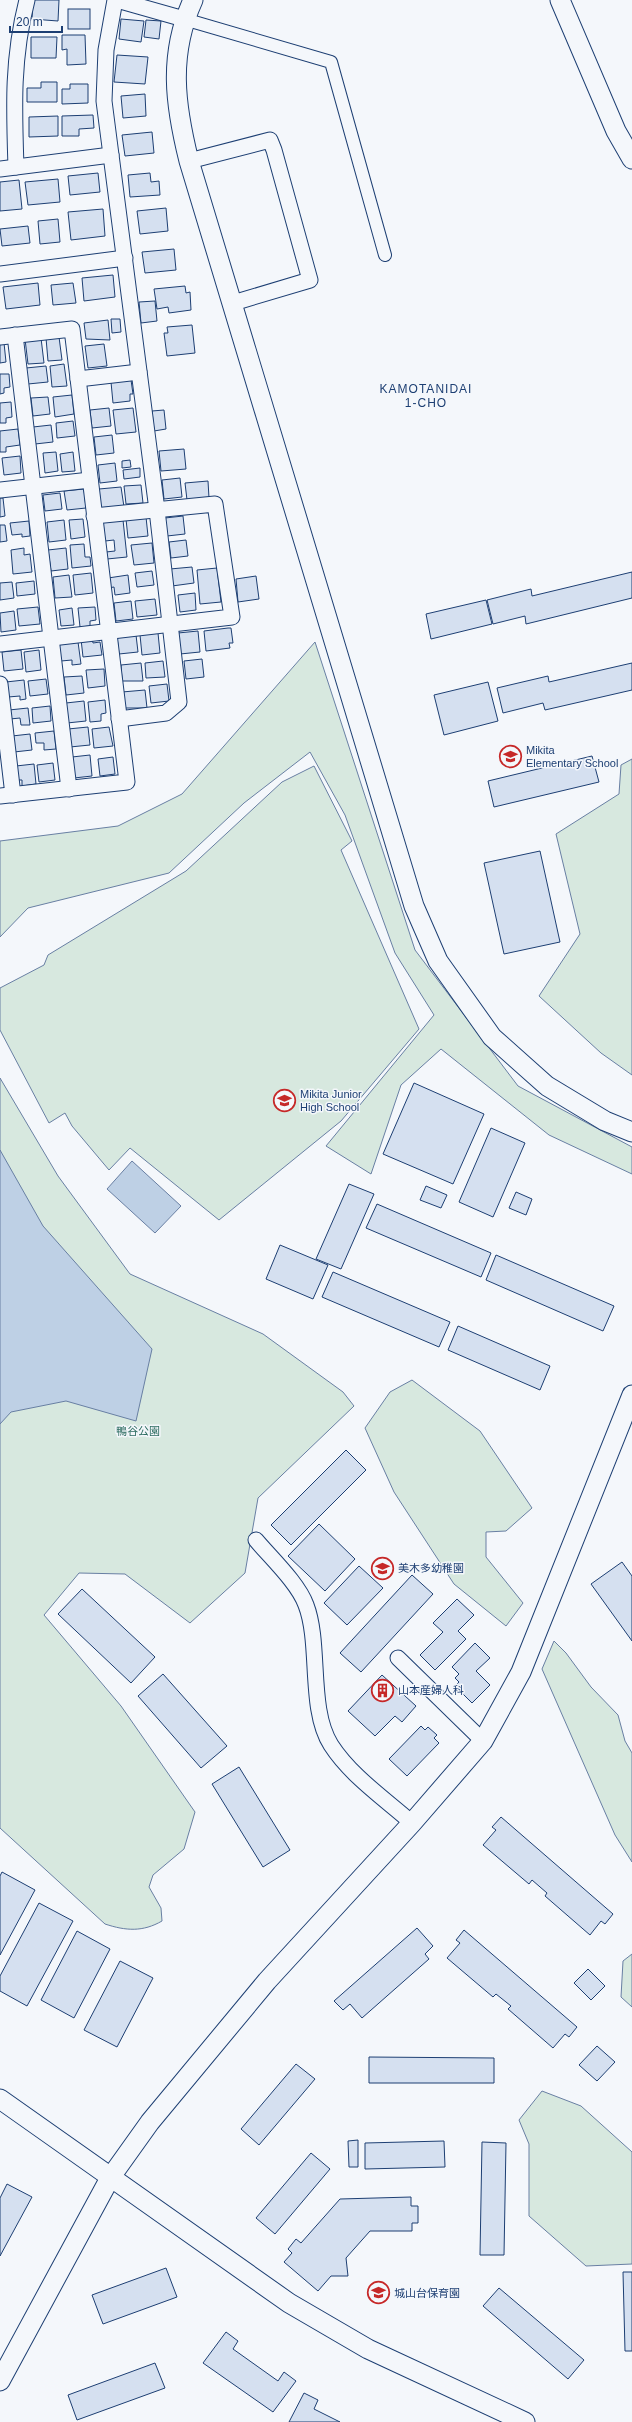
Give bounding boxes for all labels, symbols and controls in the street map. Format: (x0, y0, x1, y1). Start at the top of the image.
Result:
scale bar (10, 8, 62, 34)
text: 20 m (16, 15, 43, 29)
district label: KAMOTANIDAI 1-CHO (380, 382, 472, 410)
school or university icon: Mikita Elementary School (497, 743, 523, 769)
place label: Mikita Elementary School (526, 744, 618, 769)
school or university icon: Mikita Junior High School (271, 1087, 297, 1113)
place label: Mikita Junior High School (300, 1088, 362, 1113)
park label: 鴨谷公園 (116, 1425, 160, 1437)
school or university icon: 美木多幼稚園 (369, 1555, 395, 1581)
place label: 美木多幼稚園 (398, 1562, 464, 1574)
building icon: 山本産婦人科 (370, 1677, 396, 1703)
place label: 山本産婦人科 (398, 1684, 464, 1696)
school or university icon: 城山台保育園 (366, 2280, 392, 2306)
place label: 城山台保育園 (394, 2287, 460, 2299)

